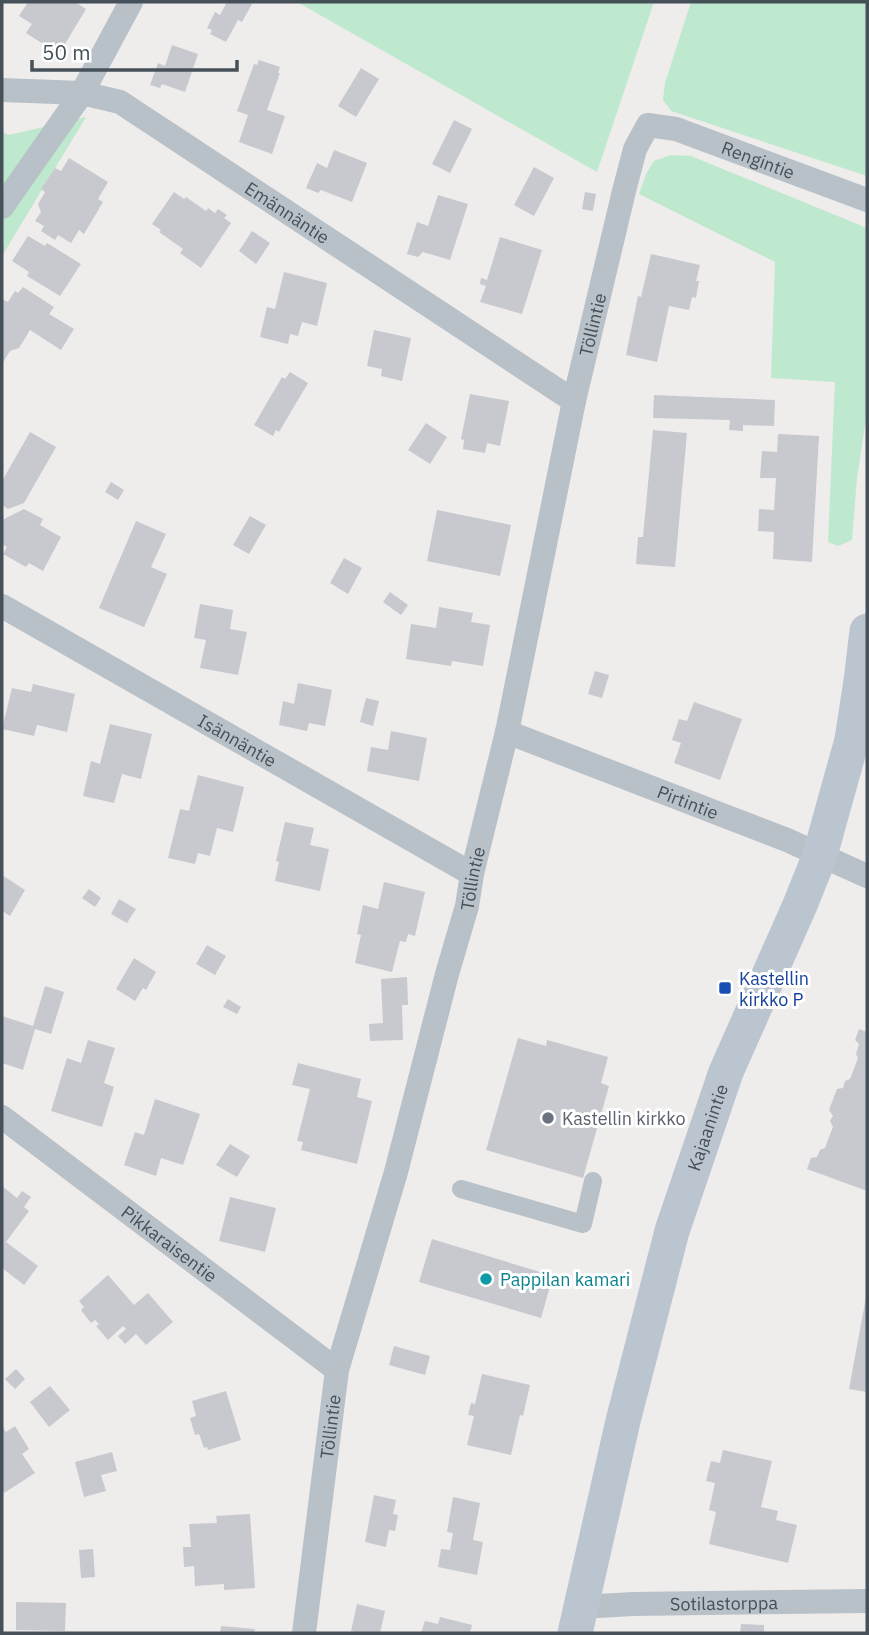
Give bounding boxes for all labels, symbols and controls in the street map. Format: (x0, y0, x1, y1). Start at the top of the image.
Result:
scale bar (32, 28, 236, 72)
text: 50 m (42, 38, 91, 66)
street label: Rengintie (718, 136, 798, 184)
street label: Emännäntie (241, 176, 334, 249)
street label: Töllintie (574, 290, 611, 358)
street label: Isännäntie (194, 709, 281, 772)
street label: Pirtintie (654, 780, 722, 824)
street label: Töllintie (455, 844, 490, 912)
place label: Kastellin kirkko P (739, 967, 809, 1011)
marker: Kastellin kirkko P (717, 980, 733, 996)
street label: Kajaanintie (682, 1081, 733, 1174)
place label: Kastellin kirkko (562, 1107, 686, 1130)
marker: Kastellin kirkko (540, 1110, 556, 1126)
street label: Pikkaraisentie (117, 1200, 222, 1287)
place label: Pappilan kamari (500, 1268, 630, 1291)
marker: Pappilan kamari (478, 1271, 494, 1287)
street label: Töllintie (314, 1393, 345, 1460)
street label: Sotilastorppa (670, 1591, 778, 1615)

